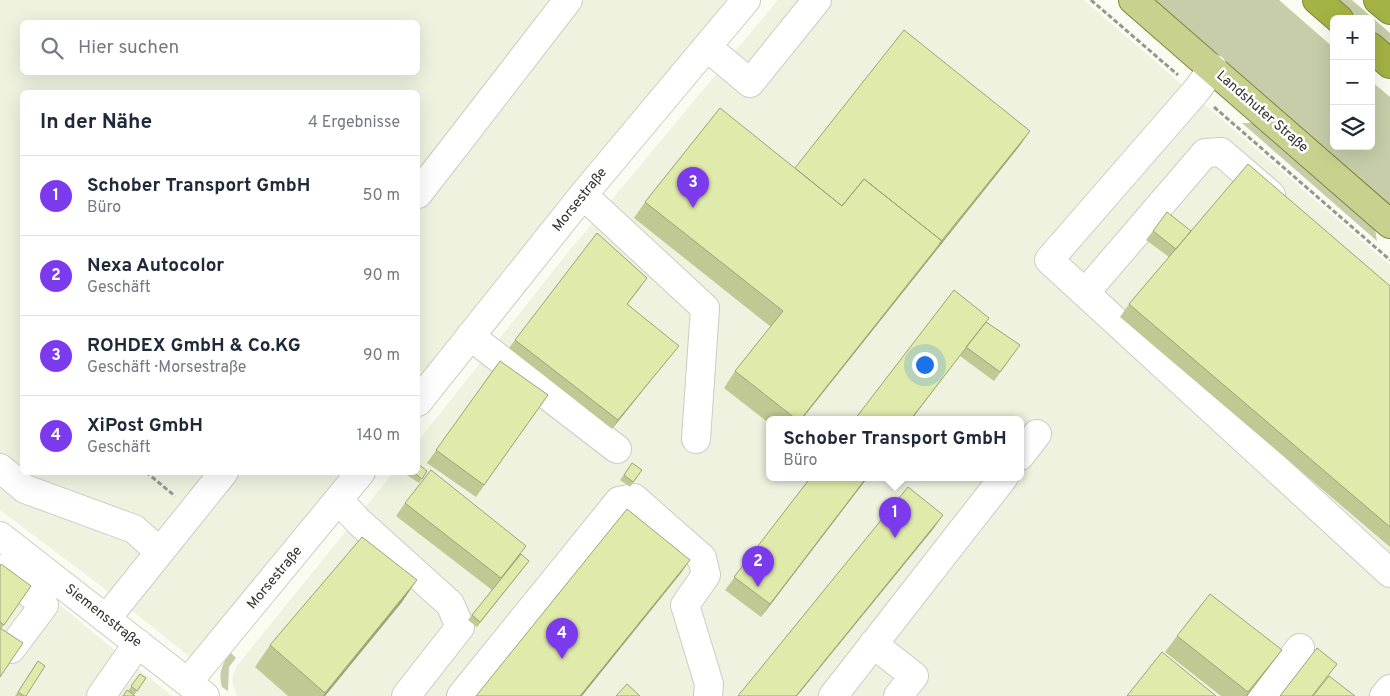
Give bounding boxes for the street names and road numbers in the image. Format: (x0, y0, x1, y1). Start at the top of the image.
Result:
street label: Landshuter Straße (1213, 68, 1311, 156)
street label: Morsestraße (549, 165, 611, 235)
street label: Morsestraße (244, 543, 306, 613)
street label: Siemensstraße (61, 581, 145, 651)

